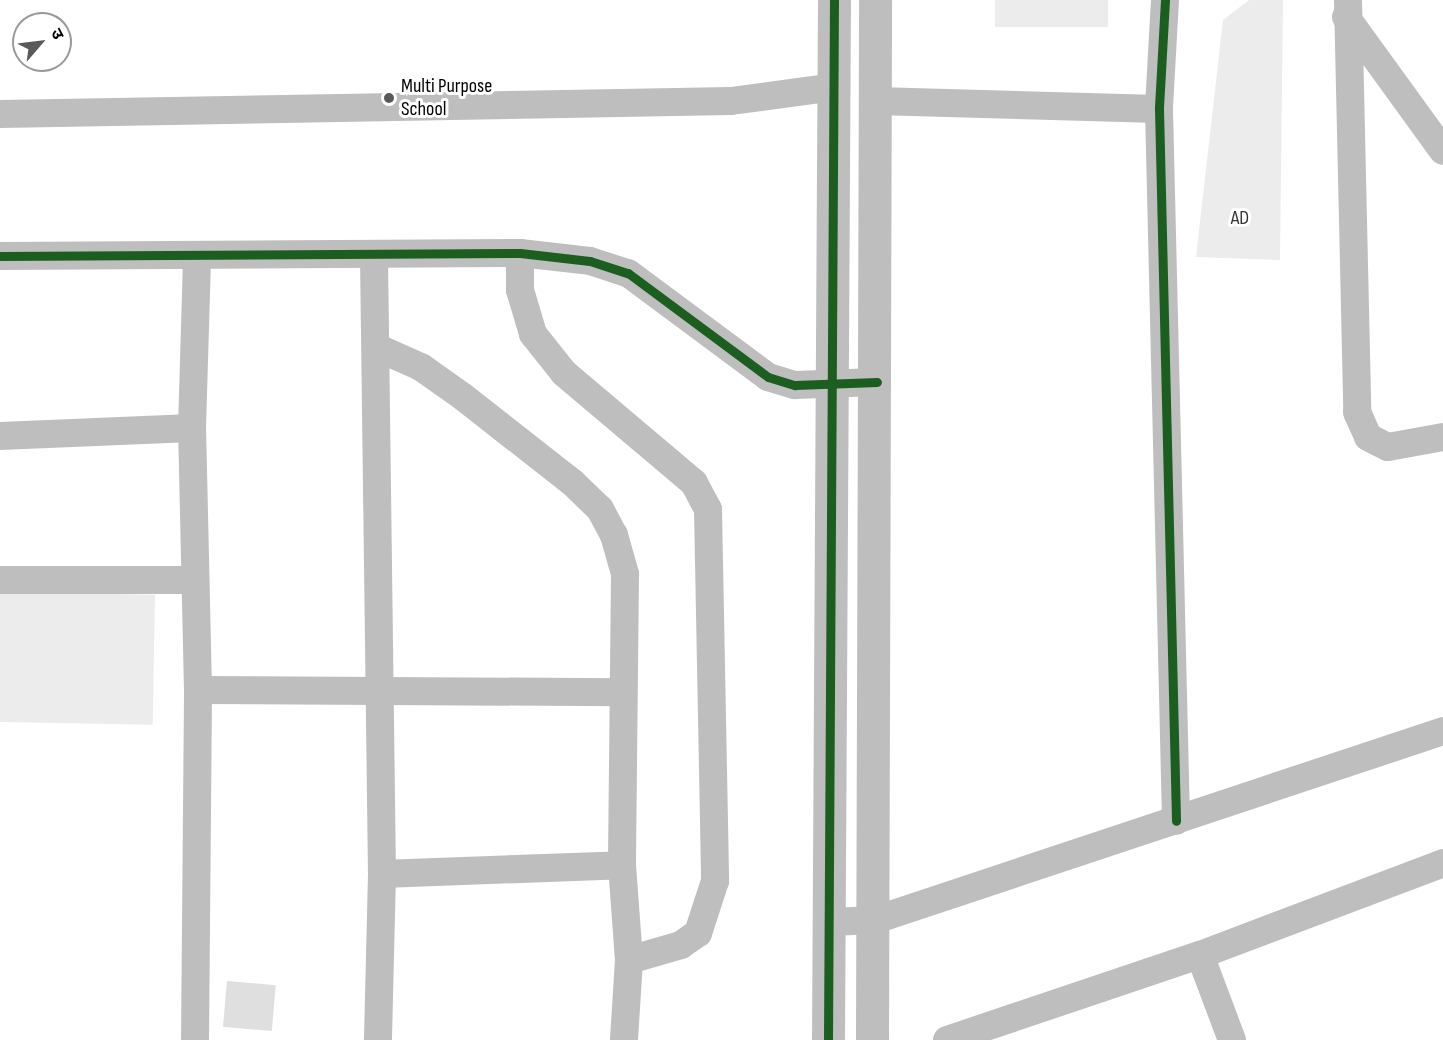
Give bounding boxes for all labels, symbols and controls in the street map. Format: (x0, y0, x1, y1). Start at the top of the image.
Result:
north arrow (12, 12, 72, 72)
text: उ (46, 26, 67, 43)
place label: Multi Purpose School (401, 74, 492, 121)
marker: Multi Purpose School (382, 91, 396, 105)
park label: AD (1231, 206, 1249, 230)

